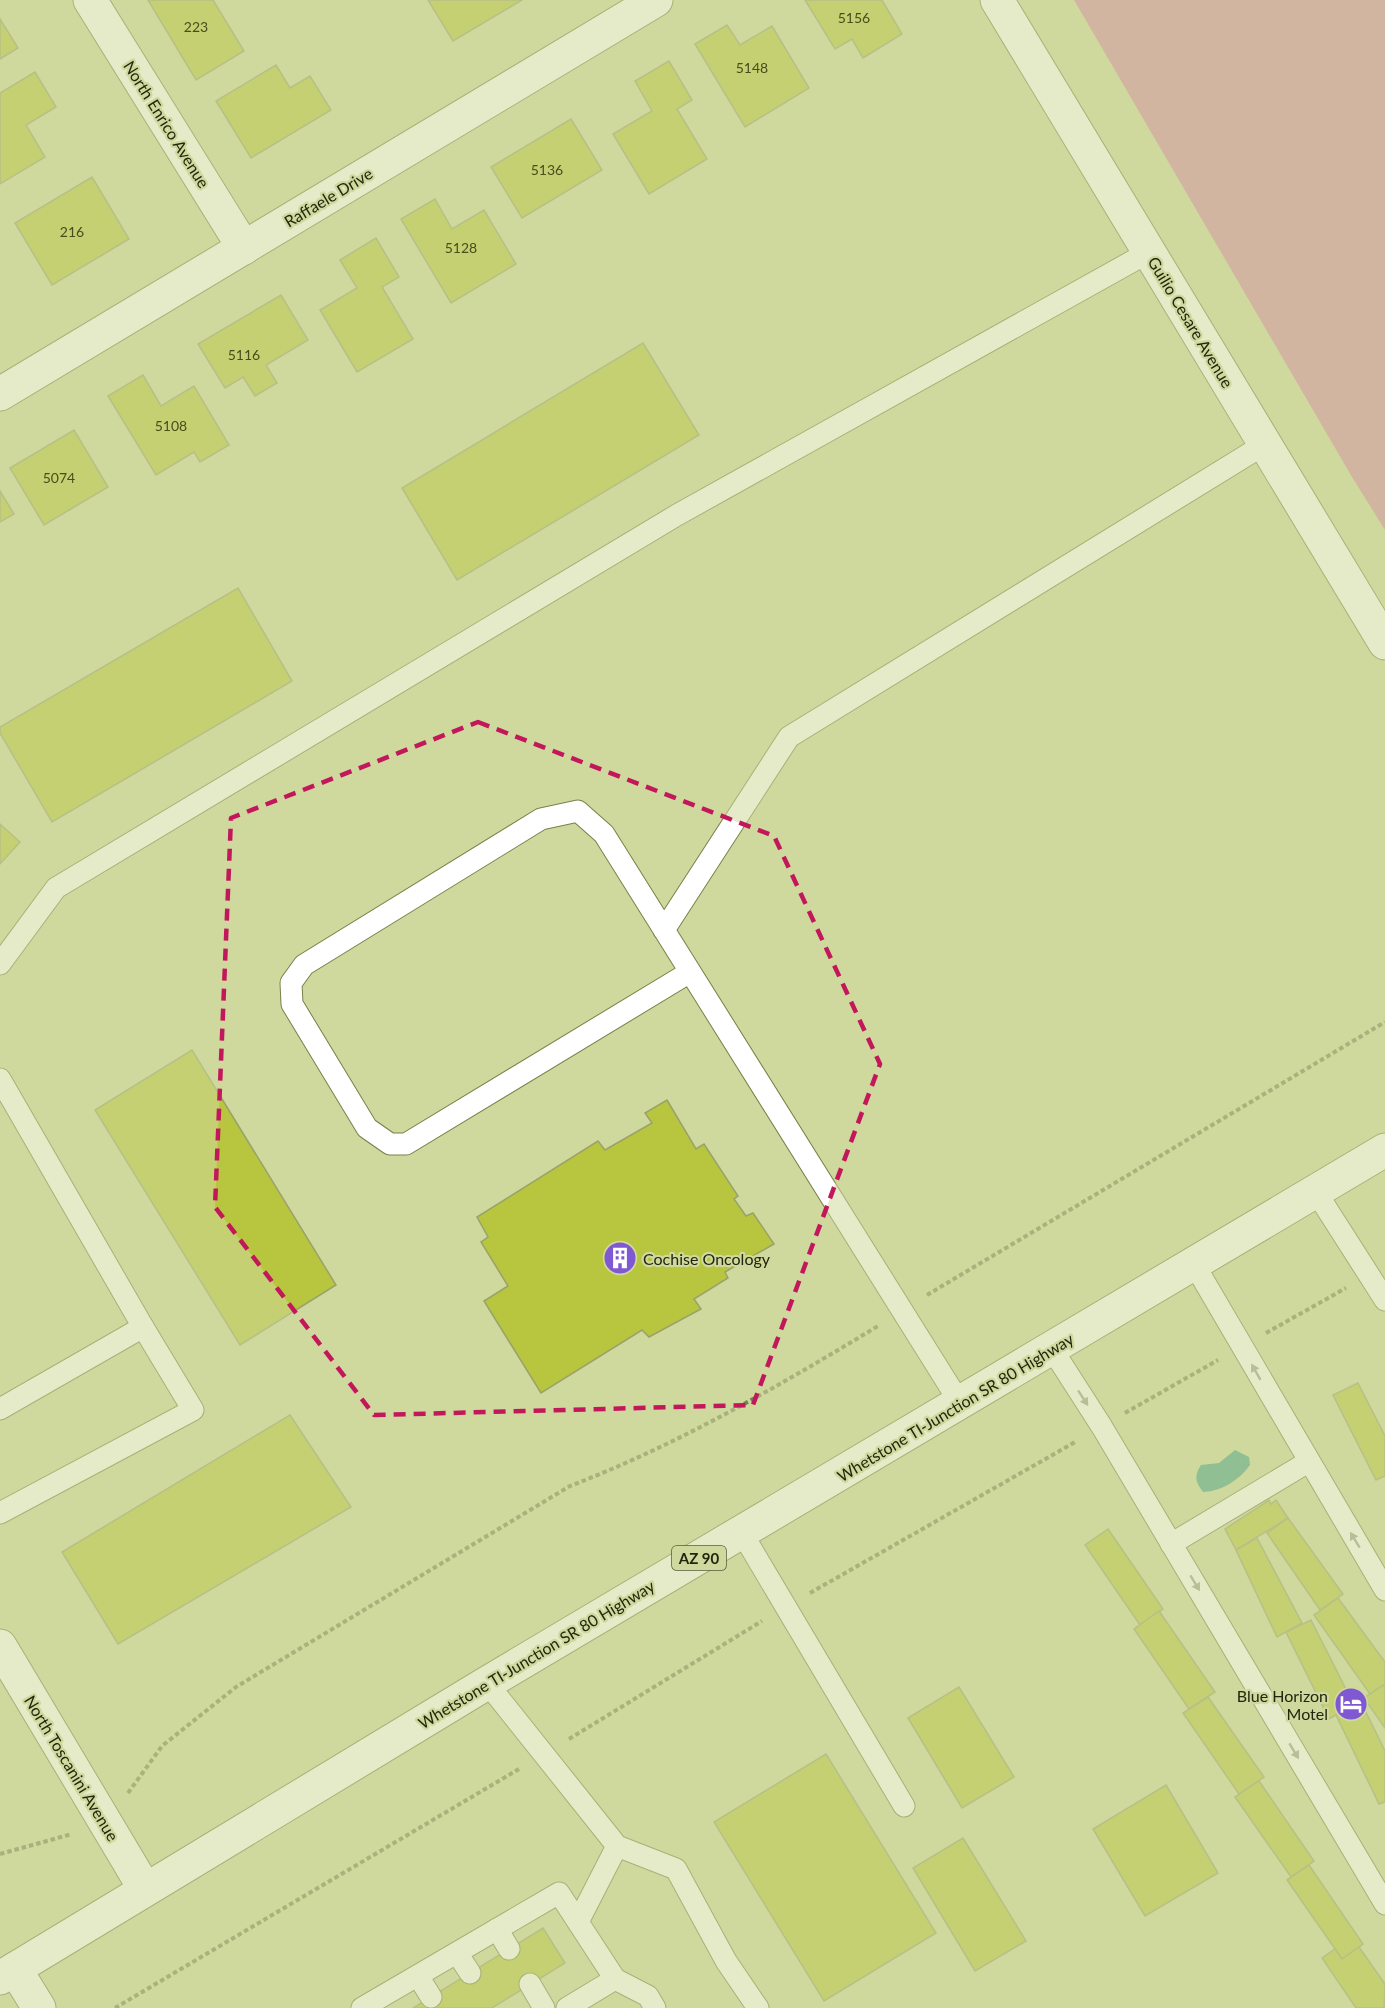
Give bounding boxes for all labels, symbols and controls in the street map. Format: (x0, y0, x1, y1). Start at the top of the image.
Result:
house number: 5156 (838, 9, 870, 26)
house number: 223 (184, 18, 208, 35)
street label: North Enrico Avenue (120, 57, 214, 191)
house number: 5148 (736, 59, 768, 76)
house number: 5136 (531, 161, 563, 178)
street label: Raffaele Drive (281, 163, 375, 231)
house number: 216 (60, 223, 84, 240)
house number: 5128 (445, 239, 477, 256)
street label: Guilio Cesare Avenue (1144, 253, 1238, 391)
house number: 5116 (228, 346, 260, 363)
house number: 5108 (155, 417, 187, 434)
house number: 5074 (43, 469, 75, 486)
building icon: Cochise Oncology (602, 1240, 638, 1276)
place label: Cochise Oncology (643, 1249, 771, 1268)
street label: Whetstone TI-Junction SR 80 Highway (833, 1328, 1077, 1485)
one-way arrow (1250, 1364, 1261, 1380)
one-way arrow (1078, 1390, 1089, 1406)
one-way arrow (1349, 1532, 1360, 1548)
road number: AZ 90 (672, 1546, 726, 1570)
street label: Whetstone TI-Junction SR 80 Highway (414, 1575, 658, 1732)
one-way arrow (1189, 1575, 1200, 1591)
place label: Blue Horizon Motel (1237, 1686, 1328, 1723)
hotel icon: Blue Horizon Motel (1333, 1686, 1369, 1722)
street label: North Toscanini Avenue (21, 1692, 123, 1844)
one-way arrow (1289, 1743, 1300, 1759)

